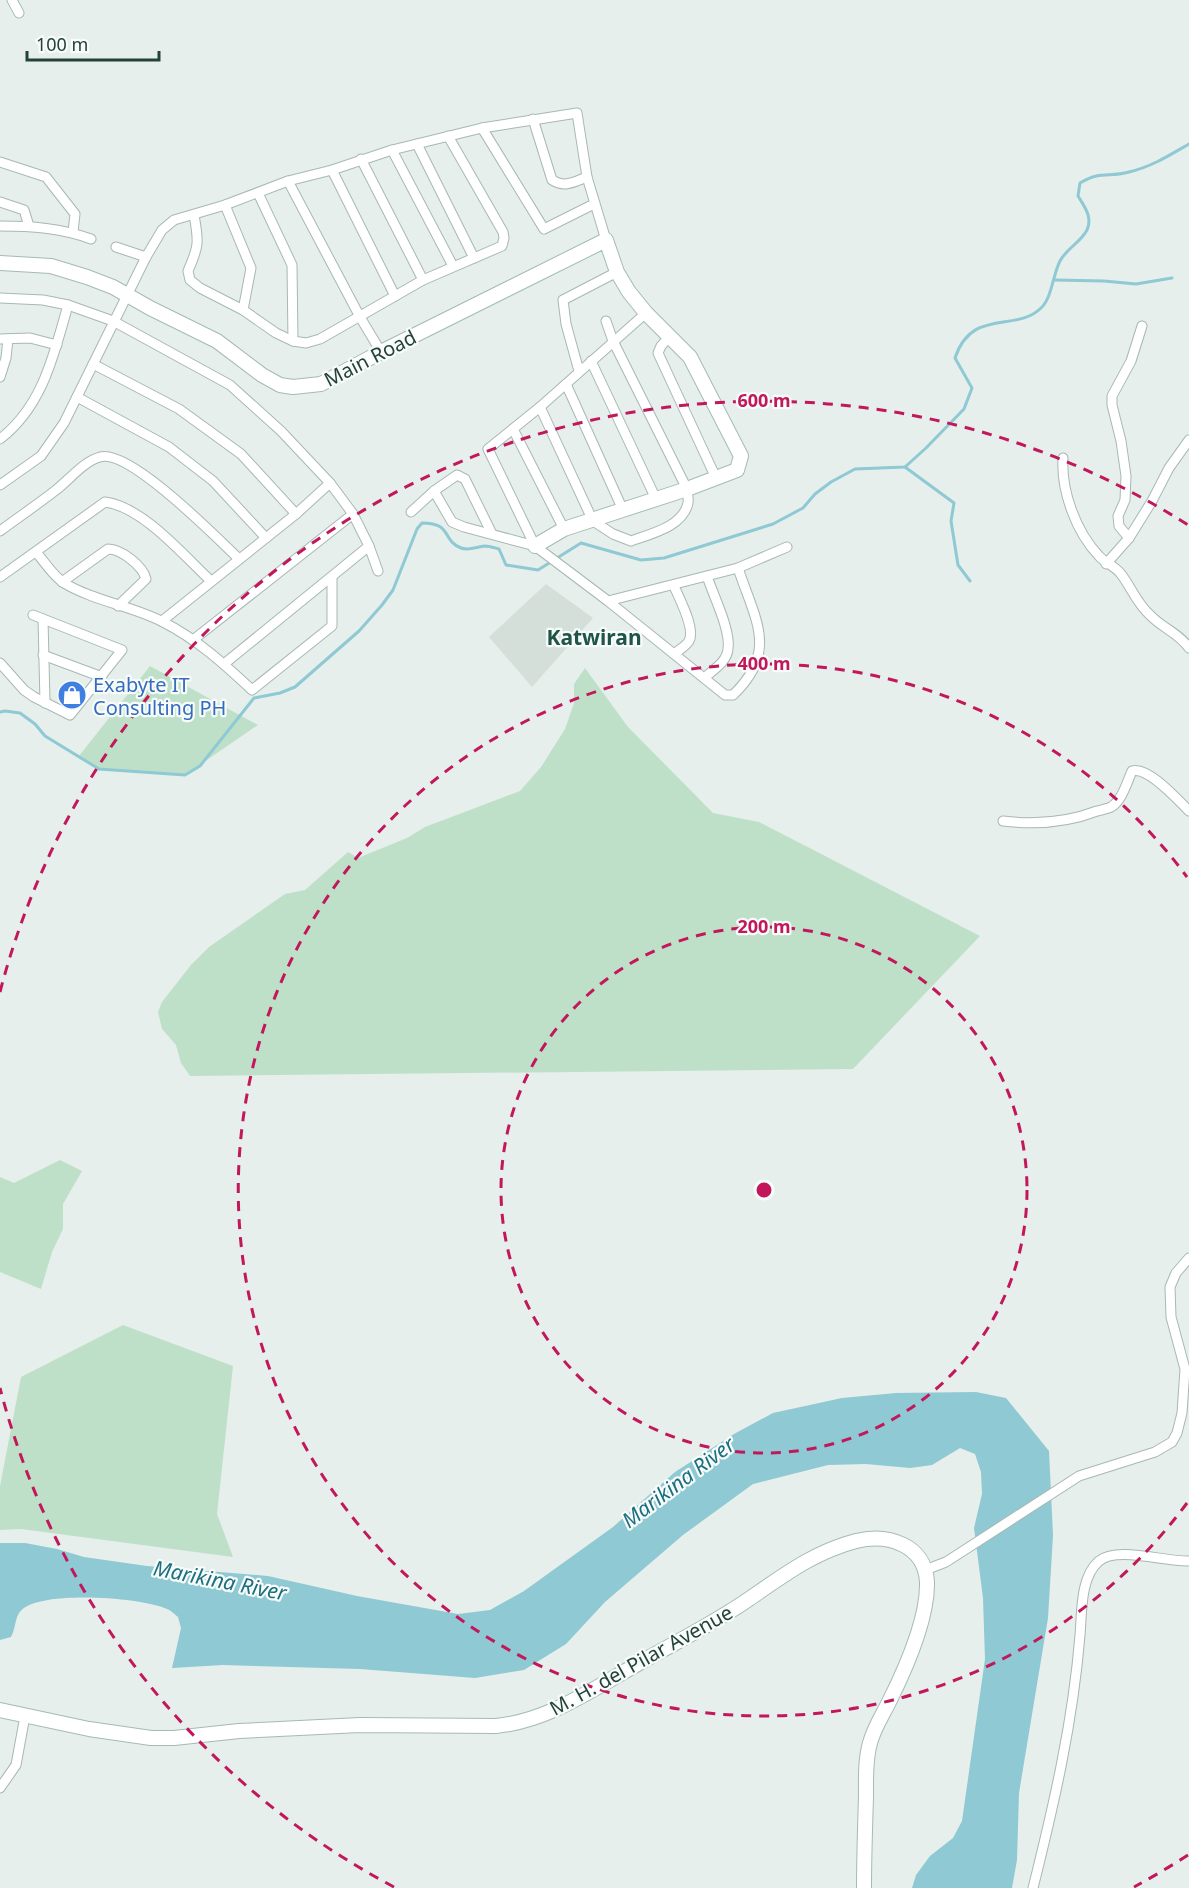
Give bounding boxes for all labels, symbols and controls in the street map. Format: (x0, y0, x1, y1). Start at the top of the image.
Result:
scale bar (27, 24, 159, 62)
text: 100 m (36, 32, 88, 56)
street label: Main Road (319, 323, 421, 393)
text: 600 m (737, 388, 791, 412)
district label: Katwiran (546, 623, 642, 651)
text: 400 m (737, 651, 791, 675)
place label: Exabyte IT Consulting PH (93, 671, 226, 721)
shop icon: Exabyte IT Consulting PH (56, 679, 88, 711)
text: 200 m (737, 914, 791, 938)
centre of rings (754, 1180, 774, 1200)
water label: Marikina River (616, 1429, 742, 1534)
water label: Marikina River (151, 1553, 290, 1607)
street label: M. H. del Pilar Avenue (545, 1598, 737, 1722)

